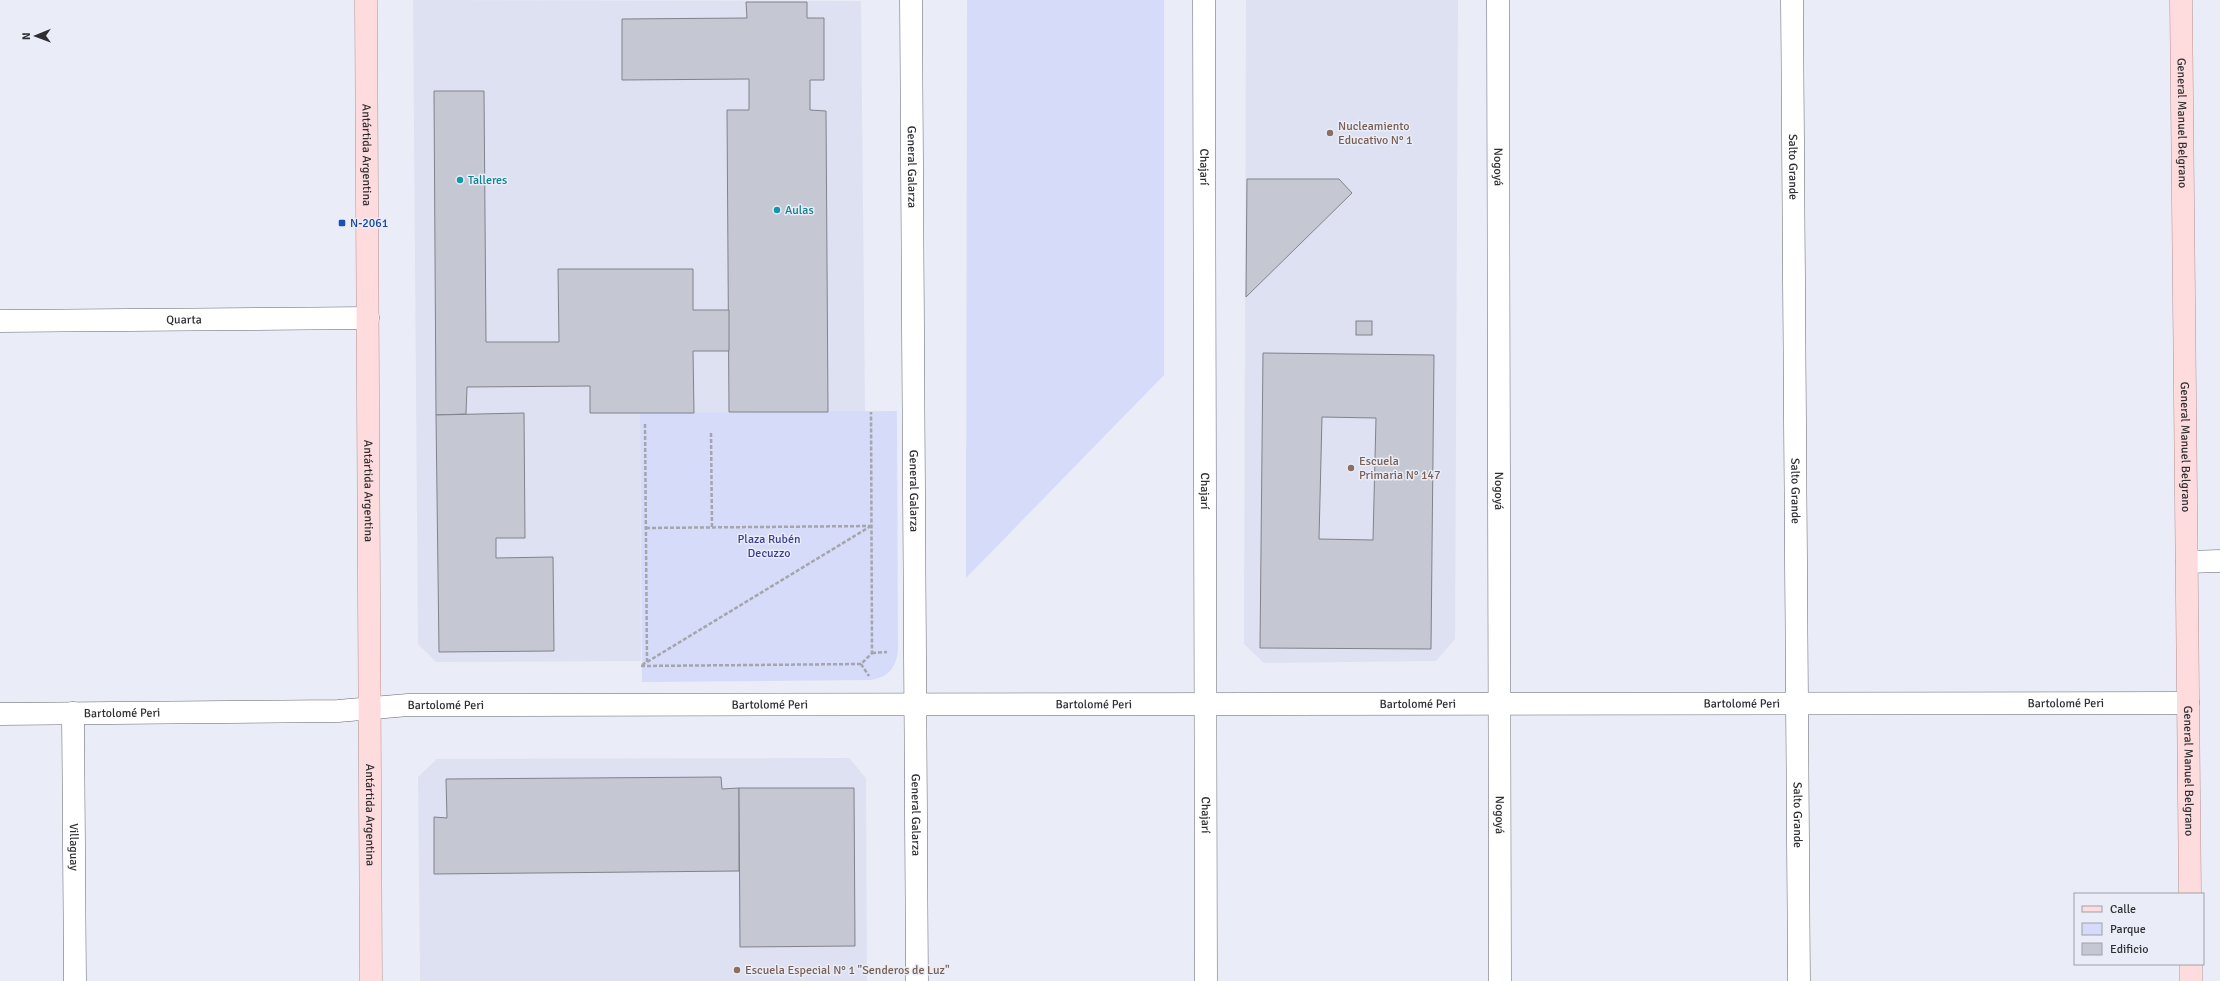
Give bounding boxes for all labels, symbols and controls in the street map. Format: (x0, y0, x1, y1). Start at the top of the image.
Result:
north arrow (16, 16, 56, 56)
text: N (20, 32, 33, 40)
street label: General Manuel Belgrano (2174, 58, 2190, 188)
street label: Antártida Argentina (359, 104, 375, 206)
place label: Nucleamiento Educativo N° 1 (1338, 119, 1413, 148)
street label: General Galarza (904, 126, 920, 208)
marker: Nucleamiento Educativo N° 1 (1325, 128, 1335, 138)
street label: Salto Grande (1785, 134, 1801, 200)
street label: Chajarí (1197, 148, 1212, 186)
street label: Nogoyá (1491, 148, 1506, 186)
place label: Talleres (468, 173, 507, 188)
marker: Talleres (455, 175, 465, 185)
place label: Aulas (785, 203, 814, 218)
marker: Aulas (772, 205, 782, 215)
place label: N-2061 (350, 216, 388, 231)
marker: N-2061 (337, 218, 347, 228)
street label: Quarta (166, 312, 202, 327)
street label: General Manuel Belgrano (2177, 382, 2194, 512)
street label: Antártida Argentina (361, 440, 376, 542)
street label: General Galarza (906, 450, 922, 532)
place label: Escuela Primaria N° 147 (1359, 454, 1440, 483)
street label: Salto Grande (1788, 458, 1803, 524)
marker: Escuela Primaria N° 147 (1346, 463, 1356, 473)
street label: Chajarí (1197, 472, 1213, 510)
street label: Nogoyá (1491, 472, 1507, 510)
park label: Plaza Rubén Decuzzo (738, 532, 800, 561)
street label: Bartolomé Peri (1379, 696, 1456, 711)
street label: Bartolomé Peri (1703, 696, 1780, 711)
street label: Bartolomé Peri (2027, 696, 2104, 711)
street label: Bartolomé Peri (407, 697, 484, 713)
street label: Bartolomé Peri (731, 697, 808, 712)
street label: Bartolomé Peri (1055, 697, 1132, 712)
street label: Bartolomé Peri (84, 705, 160, 721)
street label: General Manuel Belgrano (2181, 706, 2197, 836)
street label: Antártida Argentina (362, 764, 378, 866)
street label: General Galarza (908, 774, 924, 856)
street label: Salto Grande (1790, 782, 1806, 848)
street label: Chajarí (1198, 796, 1213, 834)
street label: Nogoyá (1492, 796, 1507, 834)
street label: Villaguay (66, 823, 82, 871)
legend (2074, 893, 2204, 965)
text: Calle (2110, 902, 2136, 917)
text: Parque (2110, 922, 2146, 937)
text: Edificio (2110, 942, 2148, 957)
place label: Escuela Especial N° 1 "Senderos de Luz" (745, 963, 950, 978)
marker: Escuela Especial N° 1 "Senderos de Luz" (732, 965, 742, 975)

